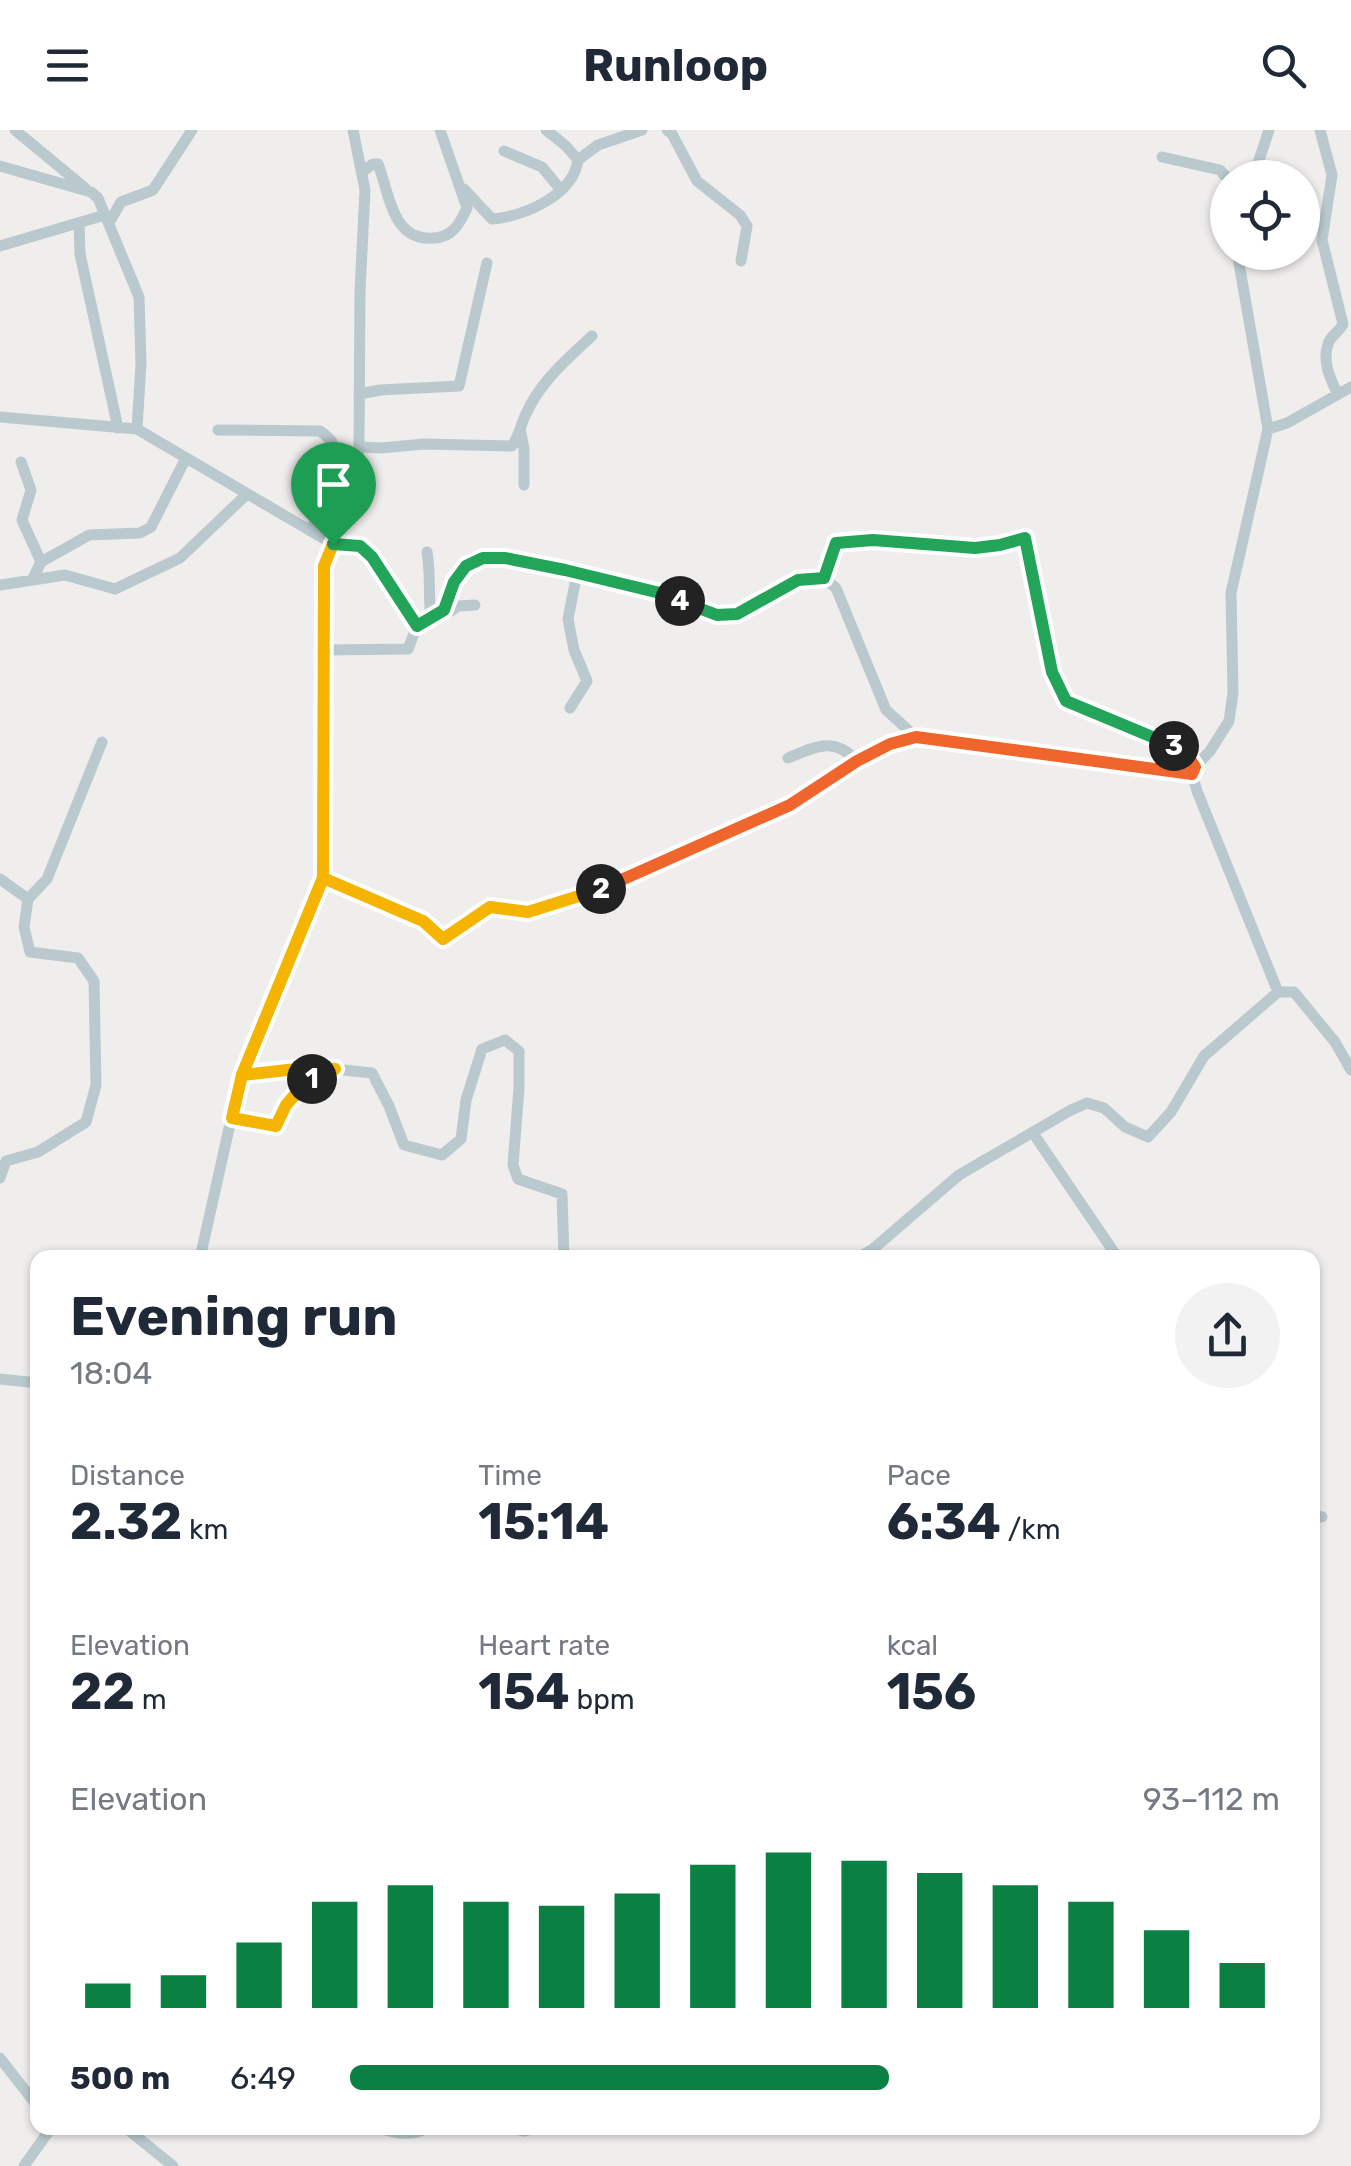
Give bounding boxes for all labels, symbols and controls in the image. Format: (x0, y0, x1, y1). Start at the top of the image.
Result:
icon: menu (40, 38, 95, 93)
icon: search (1256, 38, 1311, 93)
text: Runloop (583, 39, 768, 92)
map controls (1210, 160, 1320, 270)
button: locate (1210, 160, 1320, 270)
pin (291, 442, 376, 545)
icon: arrive (306, 457, 361, 512)
pin: 4 (655, 576, 705, 626)
text: 4 (670, 584, 690, 617)
pin: 3 (1149, 721, 1199, 771)
text: 3 (1165, 729, 1183, 762)
pin: 2 (576, 864, 626, 914)
text: 2 (592, 872, 610, 905)
pin: 1 (287, 1054, 337, 1104)
text: 1 (305, 1062, 319, 1095)
button: share (1175, 1283, 1280, 1388)
text: Evening run (70, 1284, 398, 1349)
text: 18:04 (70, 1354, 152, 1392)
text: Distance (70, 1459, 185, 1492)
text: Time (478, 1459, 542, 1492)
text: Pace (887, 1459, 951, 1492)
text: 2.32 (70, 1492, 182, 1552)
text: 15:14 (478, 1492, 609, 1552)
text: 6:34 (887, 1492, 1001, 1552)
text: km (182, 1513, 228, 1546)
text: /km (1001, 1513, 1061, 1546)
text: Elevation (70, 1629, 190, 1662)
text: Heart rate (478, 1629, 610, 1662)
text: kcal (887, 1629, 938, 1662)
text: 22 (70, 1662, 135, 1722)
text: 154 (478, 1662, 570, 1722)
text: 156 (887, 1662, 976, 1722)
text: m (135, 1683, 167, 1716)
text: bpm (570, 1683, 635, 1716)
text: Elevation (70, 1780, 207, 1818)
text: 93–112 m (1143, 1780, 1280, 1818)
text: 500 m (70, 2059, 170, 2097)
text: 6:49 (230, 2059, 296, 2097)

